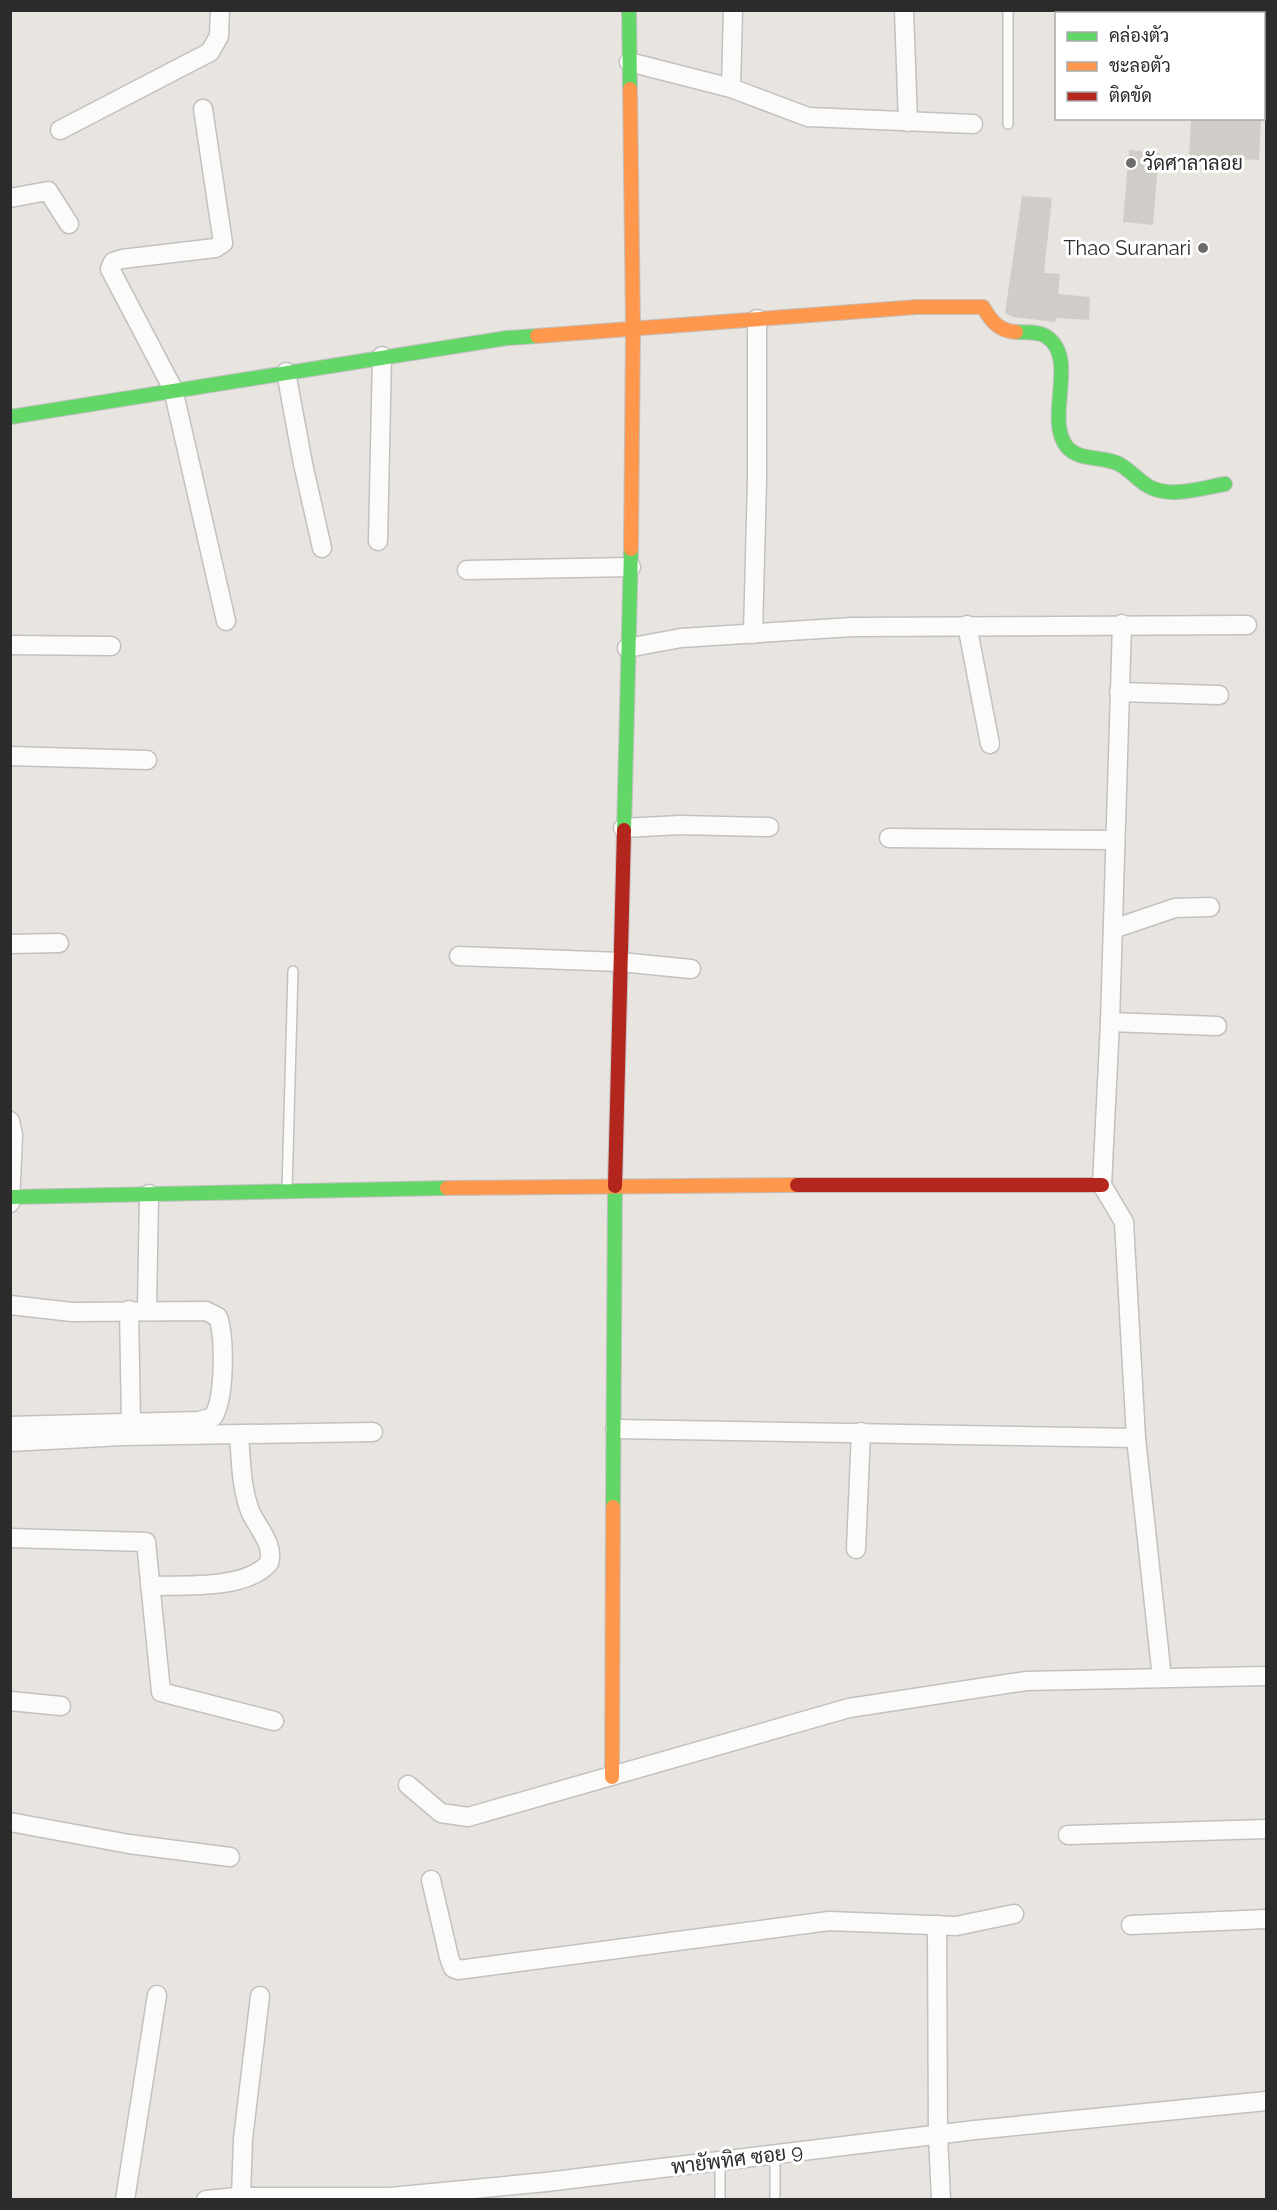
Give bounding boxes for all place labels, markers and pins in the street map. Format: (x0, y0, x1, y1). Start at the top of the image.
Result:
place label: วัดศาลาลอย (1143, 151, 1243, 175)
marker: วัดศาลาลอย (1124, 156, 1138, 170)
place label: Thao Suranari (1063, 236, 1191, 260)
marker: Thao Suranari (1196, 241, 1210, 255)

